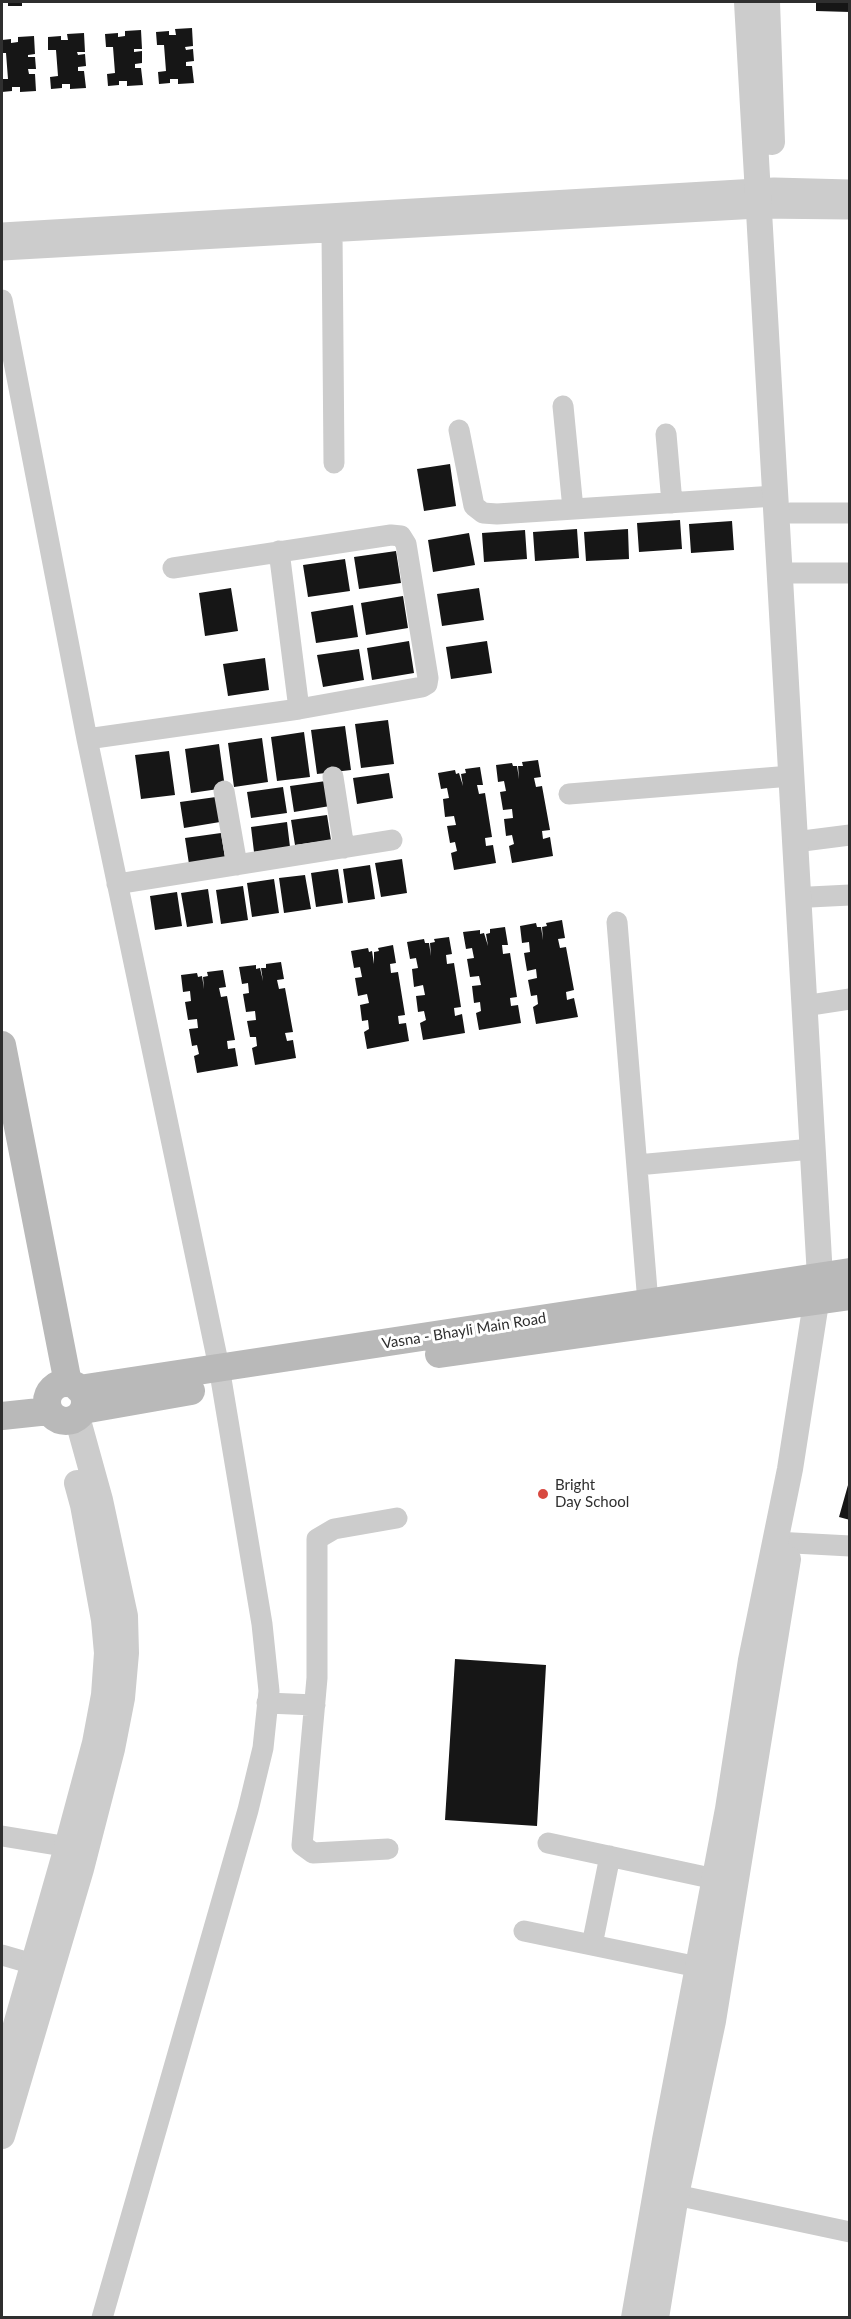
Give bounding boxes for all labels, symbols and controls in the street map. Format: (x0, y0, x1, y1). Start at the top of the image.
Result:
street label: Vasna - Bhayli Main Road (381, 1309, 547, 1353)
place label: Bright Day School (555, 1476, 629, 1511)
marker: Bright Day School (536, 1487, 550, 1501)

